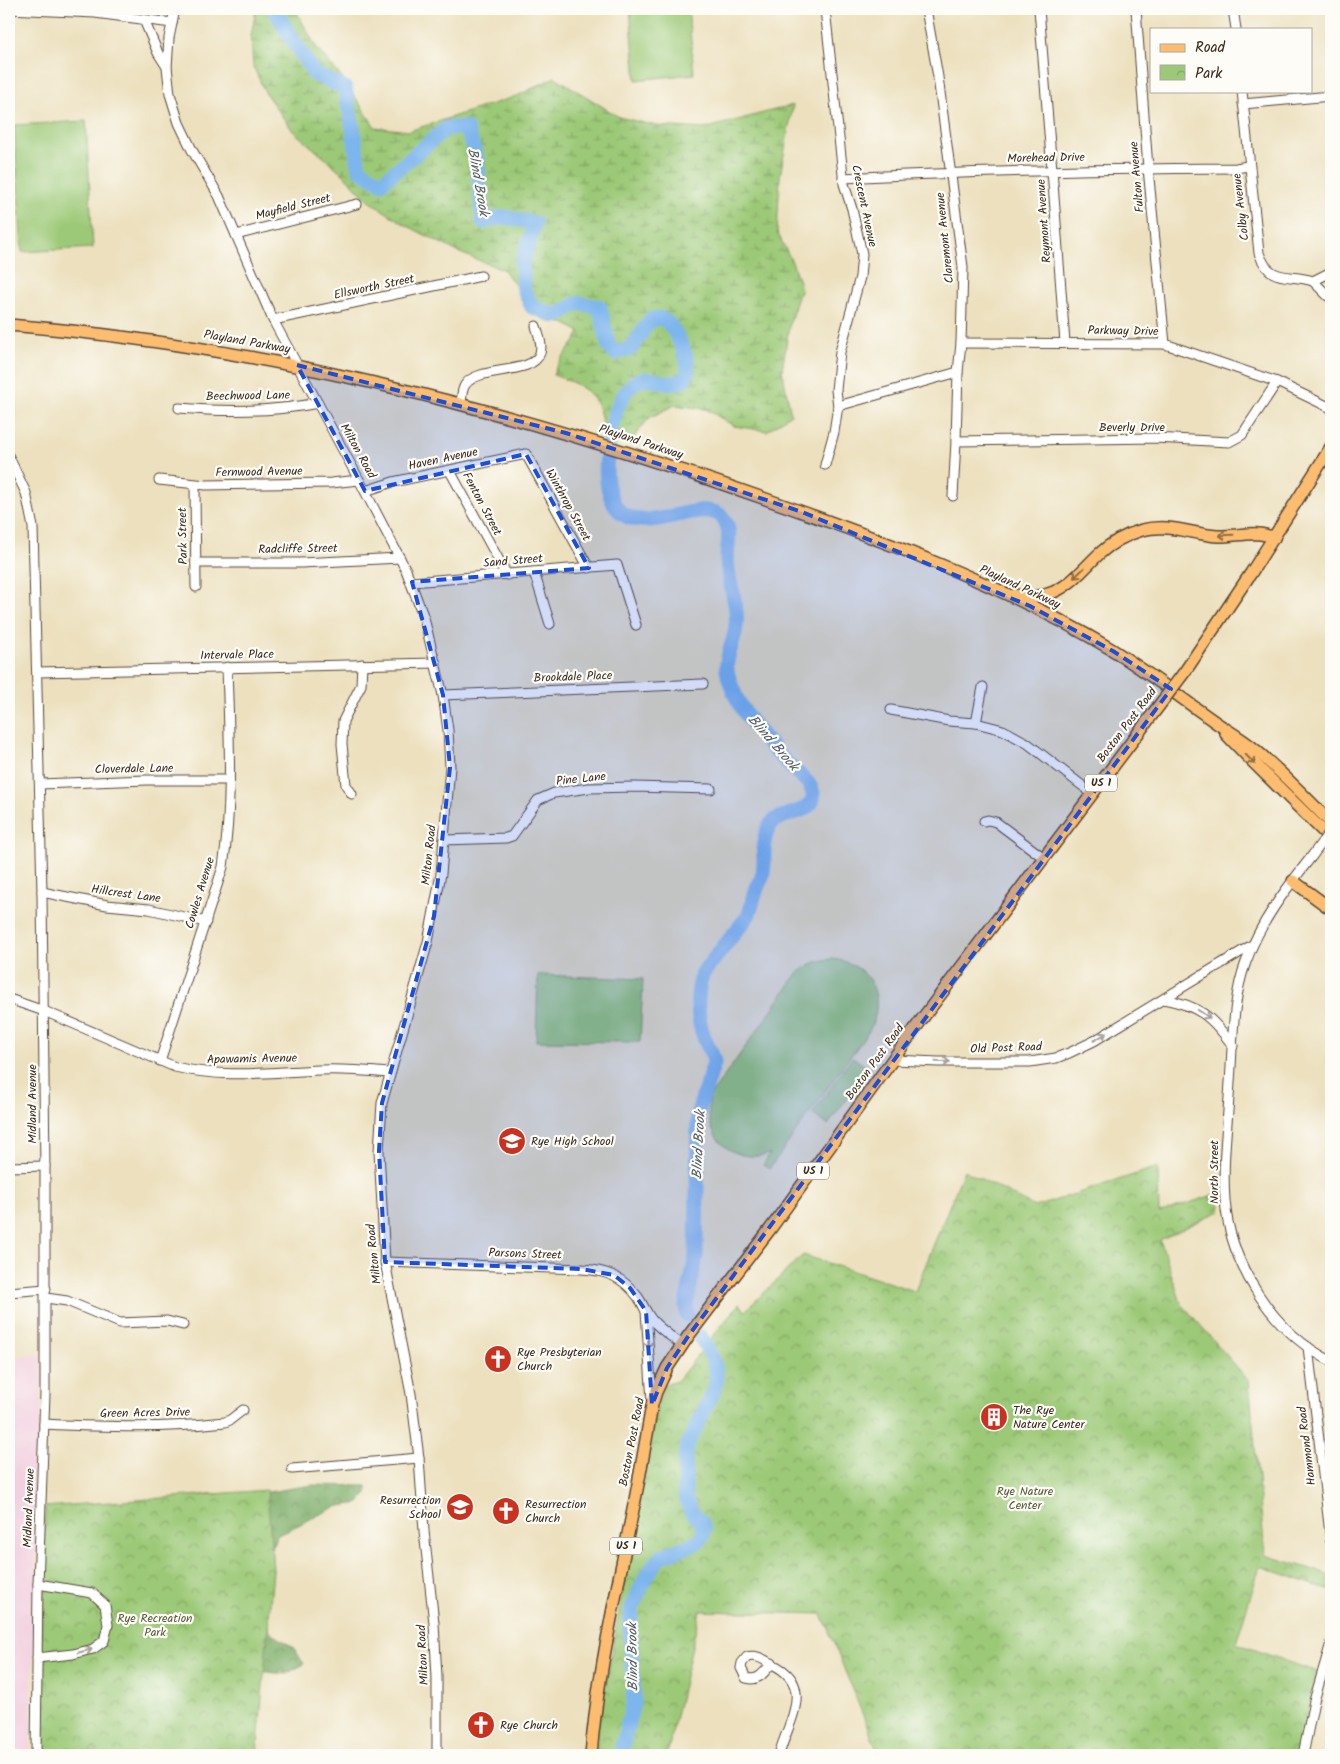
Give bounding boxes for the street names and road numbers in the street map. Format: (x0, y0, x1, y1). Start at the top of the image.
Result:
street label: Fulton Avenue (1124, 140, 1150, 213)
street label: Morehead Drive (1007, 148, 1086, 168)
street label: Crescent Avenue (846, 163, 882, 249)
street label: Colby Avenue (1227, 172, 1255, 242)
street label: Reymont Avenue (1032, 178, 1056, 264)
street label: Mayfield Street (254, 188, 333, 225)
street label: Claremont Avenue (931, 191, 959, 284)
street label: Ellsworth Street (332, 269, 416, 305)
street label: Parkway Drive (1087, 321, 1159, 341)
street label: Playland Parkway (202, 325, 292, 359)
street label: Beechwood Lane (206, 386, 291, 406)
street label: Beverly Drive (1099, 418, 1166, 437)
street label: Playland Parkway (596, 419, 686, 465)
street label: Milton Road (335, 420, 381, 483)
street label: Haven Avenue (406, 442, 480, 476)
street label: Fernwood Avenue (215, 462, 303, 482)
street label: Winthrop Street (540, 465, 596, 545)
street label: Fenton Street (457, 469, 507, 540)
street label: Park Street (173, 507, 193, 565)
street label: Radcliffe Street (258, 539, 338, 559)
street label: Sand Street (482, 549, 544, 573)
street label: Playland Parkway (976, 560, 1064, 614)
street label: Intervale Place (200, 645, 275, 665)
street label: Brookdale Place (533, 666, 613, 688)
street label: Boston Post Road (1092, 683, 1162, 767)
street label: Cloverdale Lane (94, 759, 174, 779)
street label: Pine Lane (555, 767, 607, 791)
road number: US 1 (1085, 774, 1117, 791)
street label: Milton Road (416, 823, 442, 886)
street label: Cowles Avenue (180, 854, 220, 931)
street label: Hillcrest Lane (90, 880, 163, 908)
street label: Boston Post Road (841, 1019, 910, 1104)
street label: Old Post Road (970, 1037, 1043, 1059)
street label: Apawamis Avenue (207, 1049, 298, 1069)
street label: Midland Avenue (23, 1064, 42, 1144)
street label: North Street (1205, 1140, 1224, 1204)
road number: US 1 (797, 1162, 829, 1180)
street label: Milton Road (361, 1222, 387, 1285)
street label: Parsons Street (488, 1243, 562, 1265)
street label: Boston Post Road (614, 1395, 650, 1488)
street label: Green Acres Drive (100, 1403, 191, 1423)
street label: Hammond Road (1293, 1404, 1321, 1487)
street label: Midland Avenue (18, 1467, 40, 1548)
road number: US 1 (610, 1538, 642, 1554)
street label: Milton Road (412, 1623, 434, 1686)

